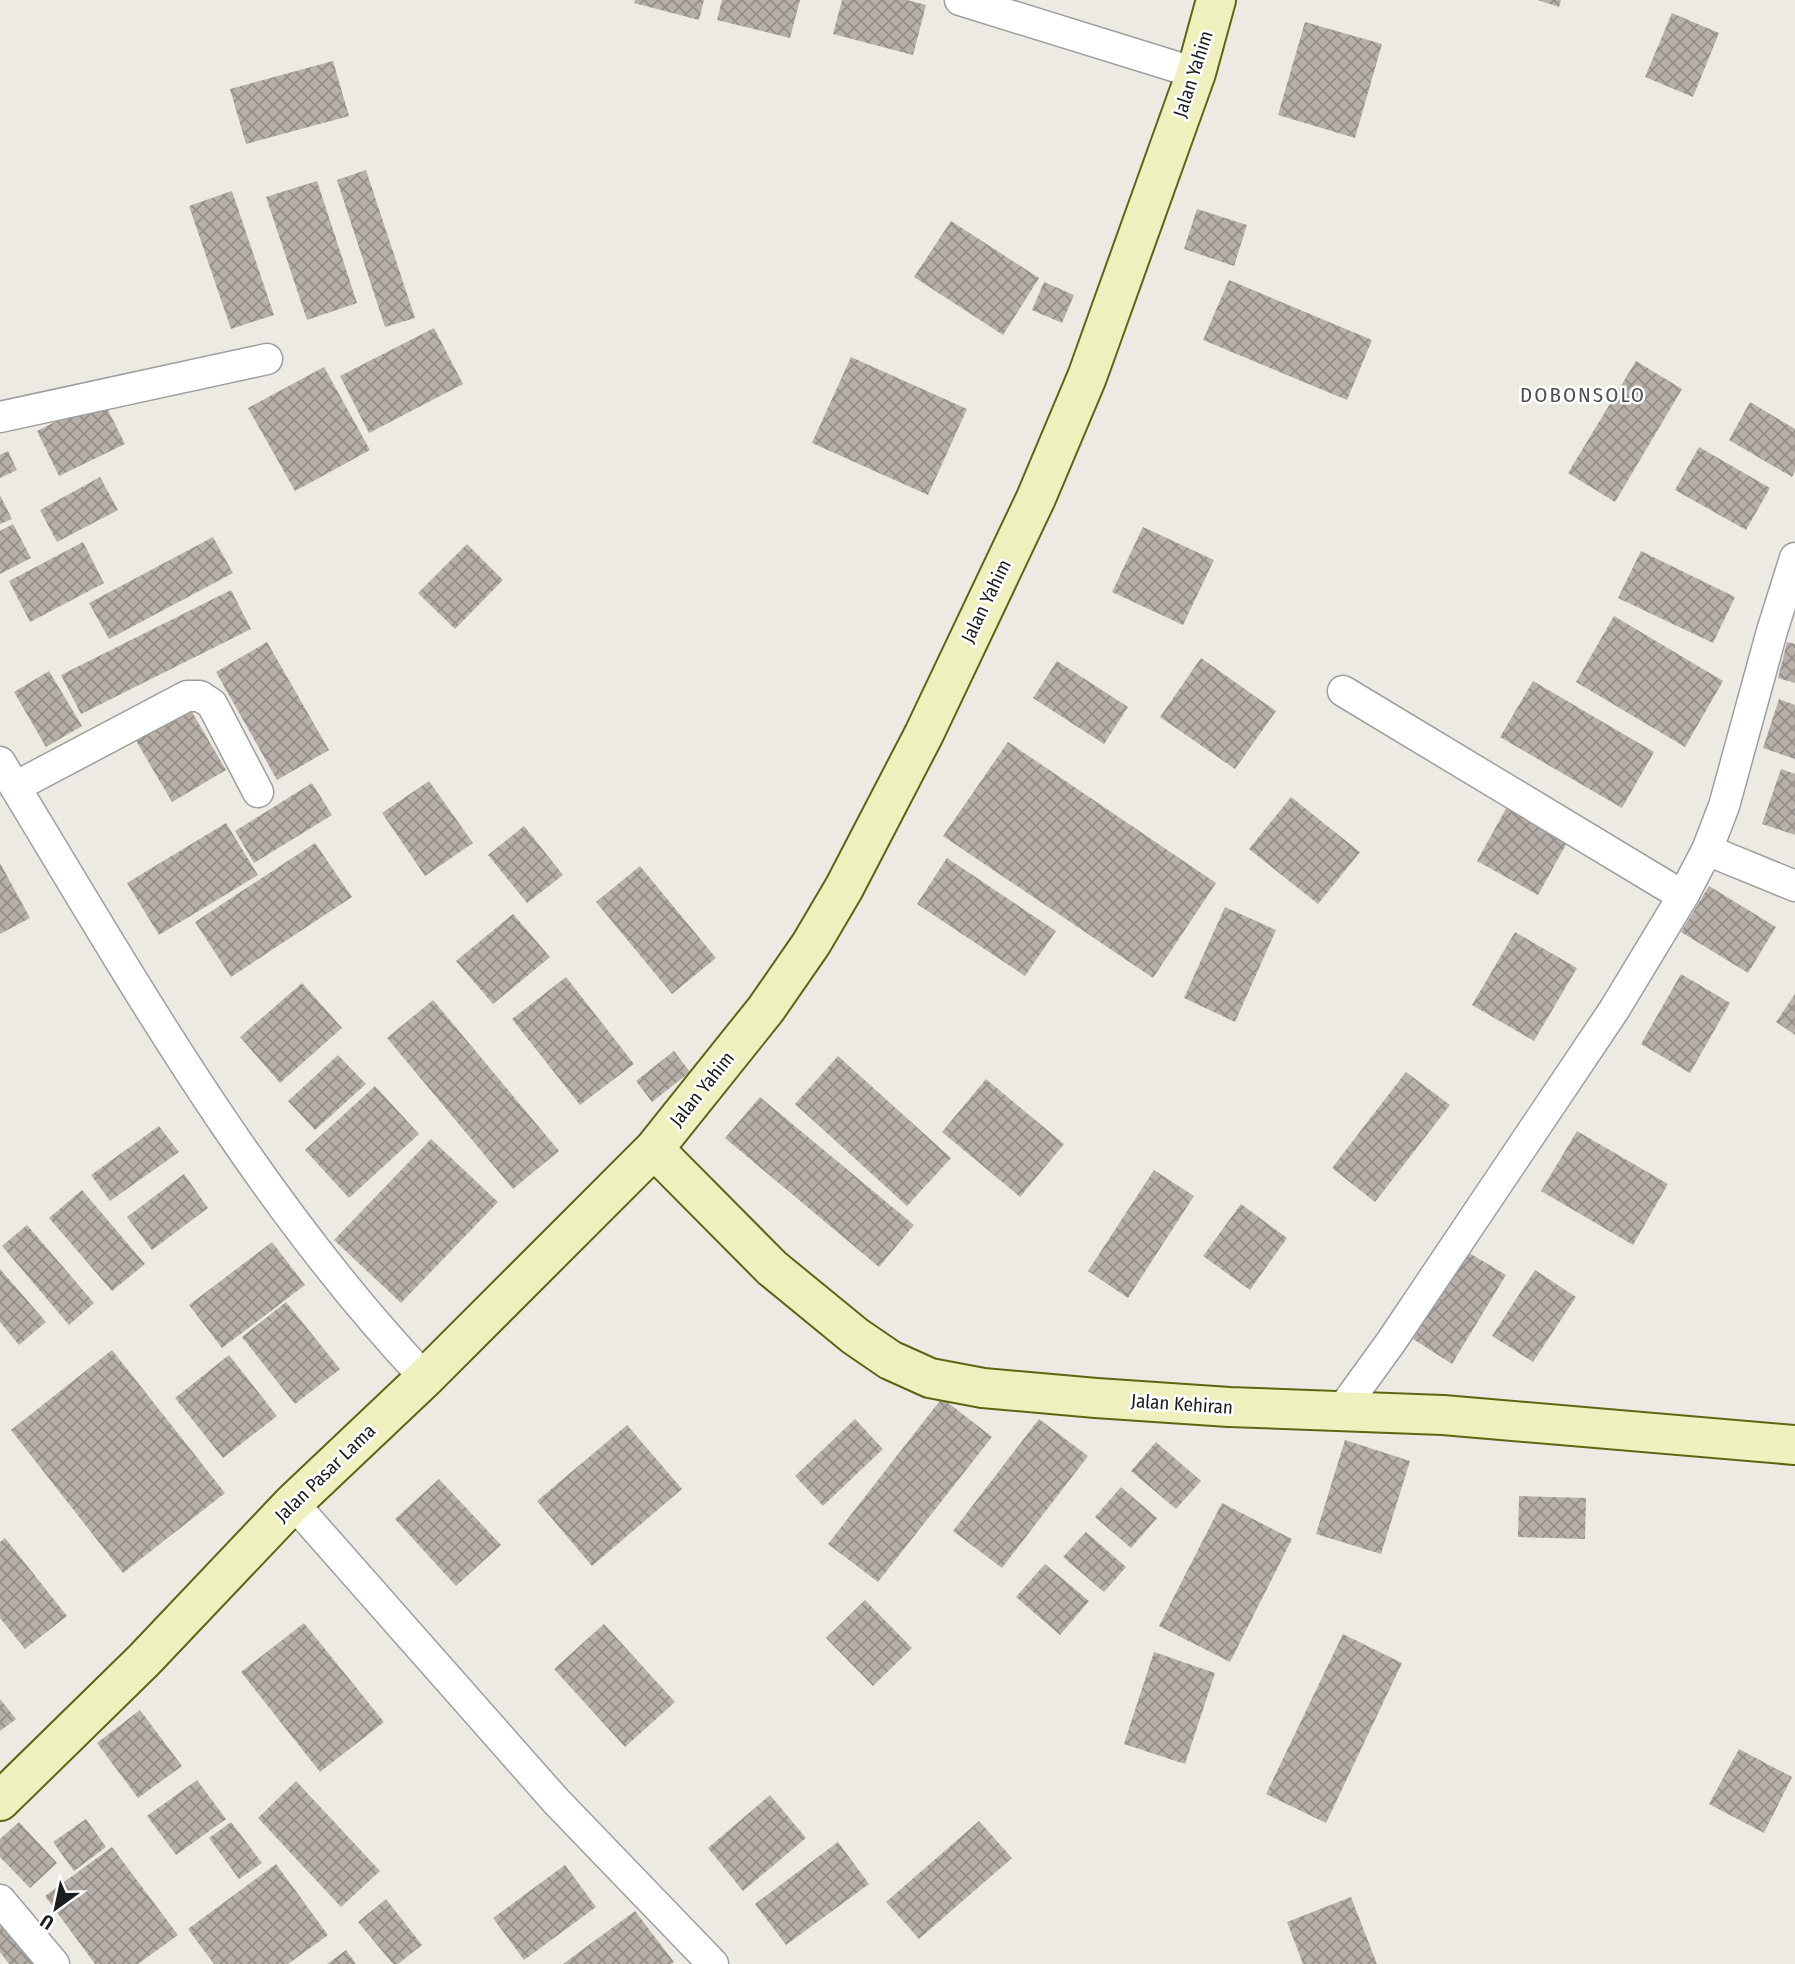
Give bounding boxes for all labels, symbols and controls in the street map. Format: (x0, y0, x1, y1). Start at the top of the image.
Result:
street label: Jalan Yahim (1168, 28, 1218, 120)
district label: DOBONSOLO (1520, 382, 1646, 408)
street label: Jalan Yahim (956, 556, 1016, 646)
street label: Jalan Yahim (665, 1047, 739, 1131)
street label: Jalan Kehiran (1130, 1389, 1234, 1419)
street label: Jalan Pasar Lama (270, 1419, 380, 1527)
north arrow (21, 1873, 91, 1943)
text: U (36, 1909, 58, 1935)

